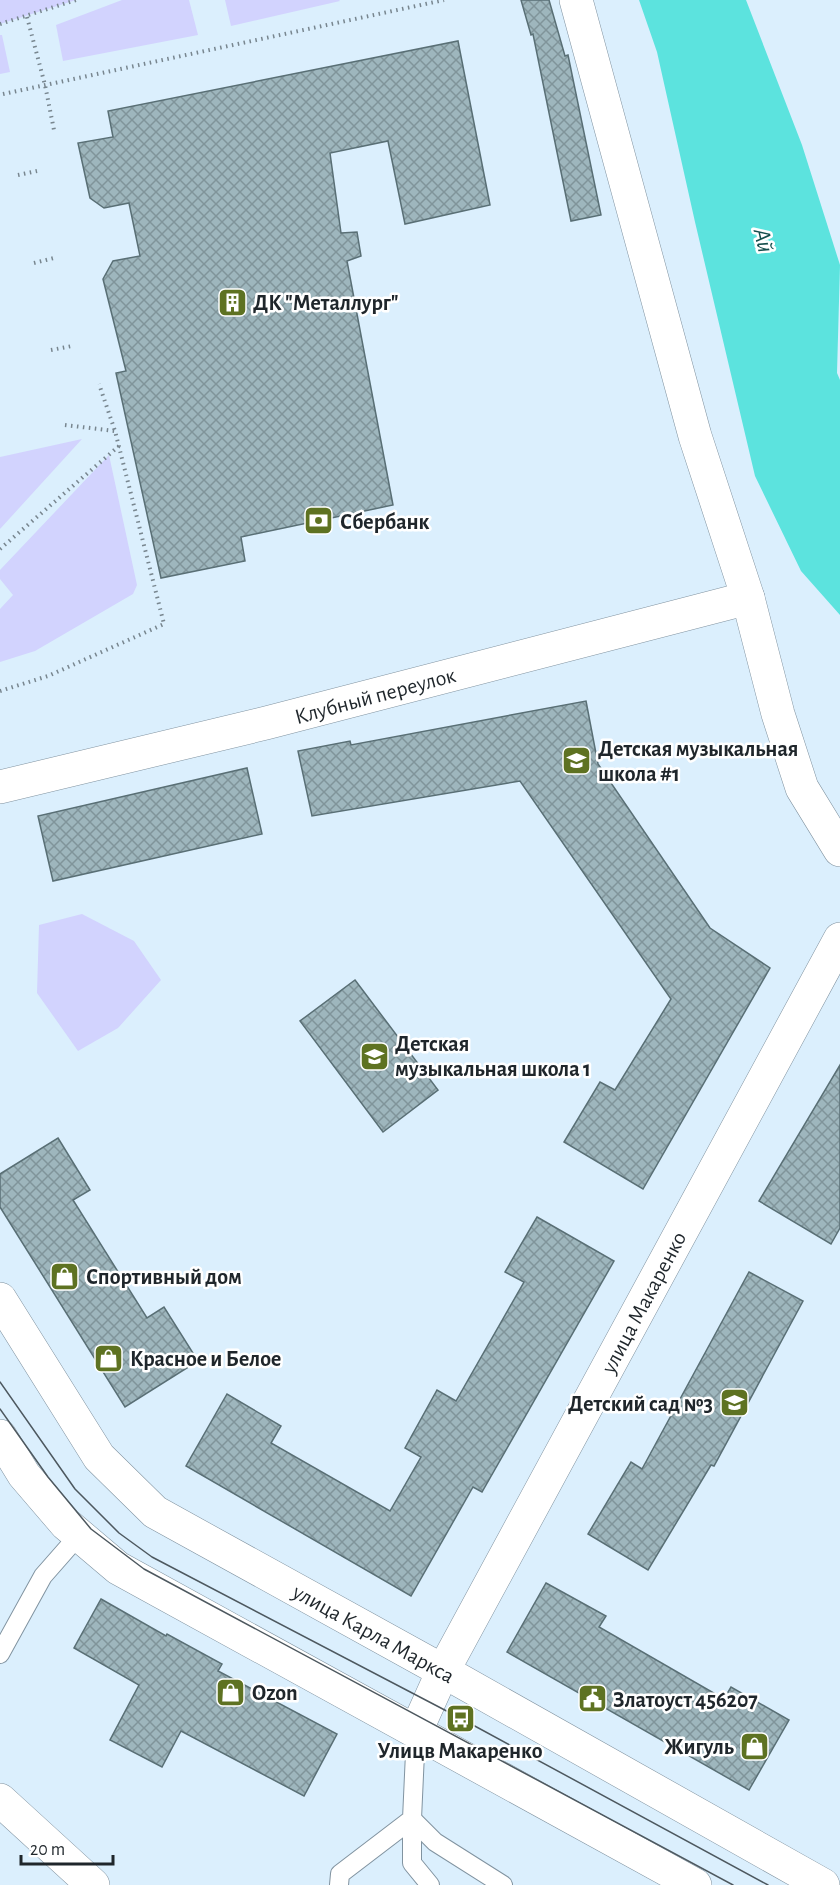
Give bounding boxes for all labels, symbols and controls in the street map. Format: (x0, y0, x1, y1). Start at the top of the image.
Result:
water label: Ай (748, 225, 777, 255)
building icon: ДК "Металлург" (216, 286, 248, 318)
place label: ДК "Металлург" (253, 292, 399, 315)
bank icon: Сбербанк (303, 505, 335, 537)
place label: Сбербанк (340, 511, 430, 533)
street label: Клубный переулок (292, 664, 458, 728)
place label: Детская музыкальная школа #1 (598, 738, 799, 785)
school or university icon: Детская музыкальная школа #1 (561, 745, 593, 777)
place label: Детская музыкальная школа 1 (395, 1033, 591, 1081)
school or university icon: Детская музыкальная школа 1 (358, 1040, 390, 1072)
street label: улица Макаренко (597, 1228, 690, 1378)
shop icon: Спортивный дом (49, 1260, 81, 1292)
place label: Спортивный дом (86, 1266, 242, 1288)
shop icon: Красное и Белое (93, 1342, 125, 1374)
place label: Красное и Белое (130, 1348, 281, 1370)
school or university icon: Детский сад №3 (718, 1387, 750, 1419)
place label: Детский сад №3 (568, 1393, 713, 1415)
street label: улица Карла Маркса (288, 1580, 458, 1687)
shop icon: Ozon (215, 1676, 247, 1708)
place label: Ozon (252, 1682, 298, 1704)
public building icon: Златоуст 456207 (576, 1683, 608, 1715)
place label: Златоуст 456207 (613, 1689, 758, 1712)
bus stop icon: Улицв Макаренко (444, 1702, 476, 1734)
shop icon: Жигуль (739, 1730, 771, 1762)
place label: Жигуль (664, 1736, 735, 1759)
place label: Улицв Макаренко (378, 1740, 543, 1762)
scale bar (21, 1828, 112, 1866)
text: 20 m (30, 1841, 65, 1859)

